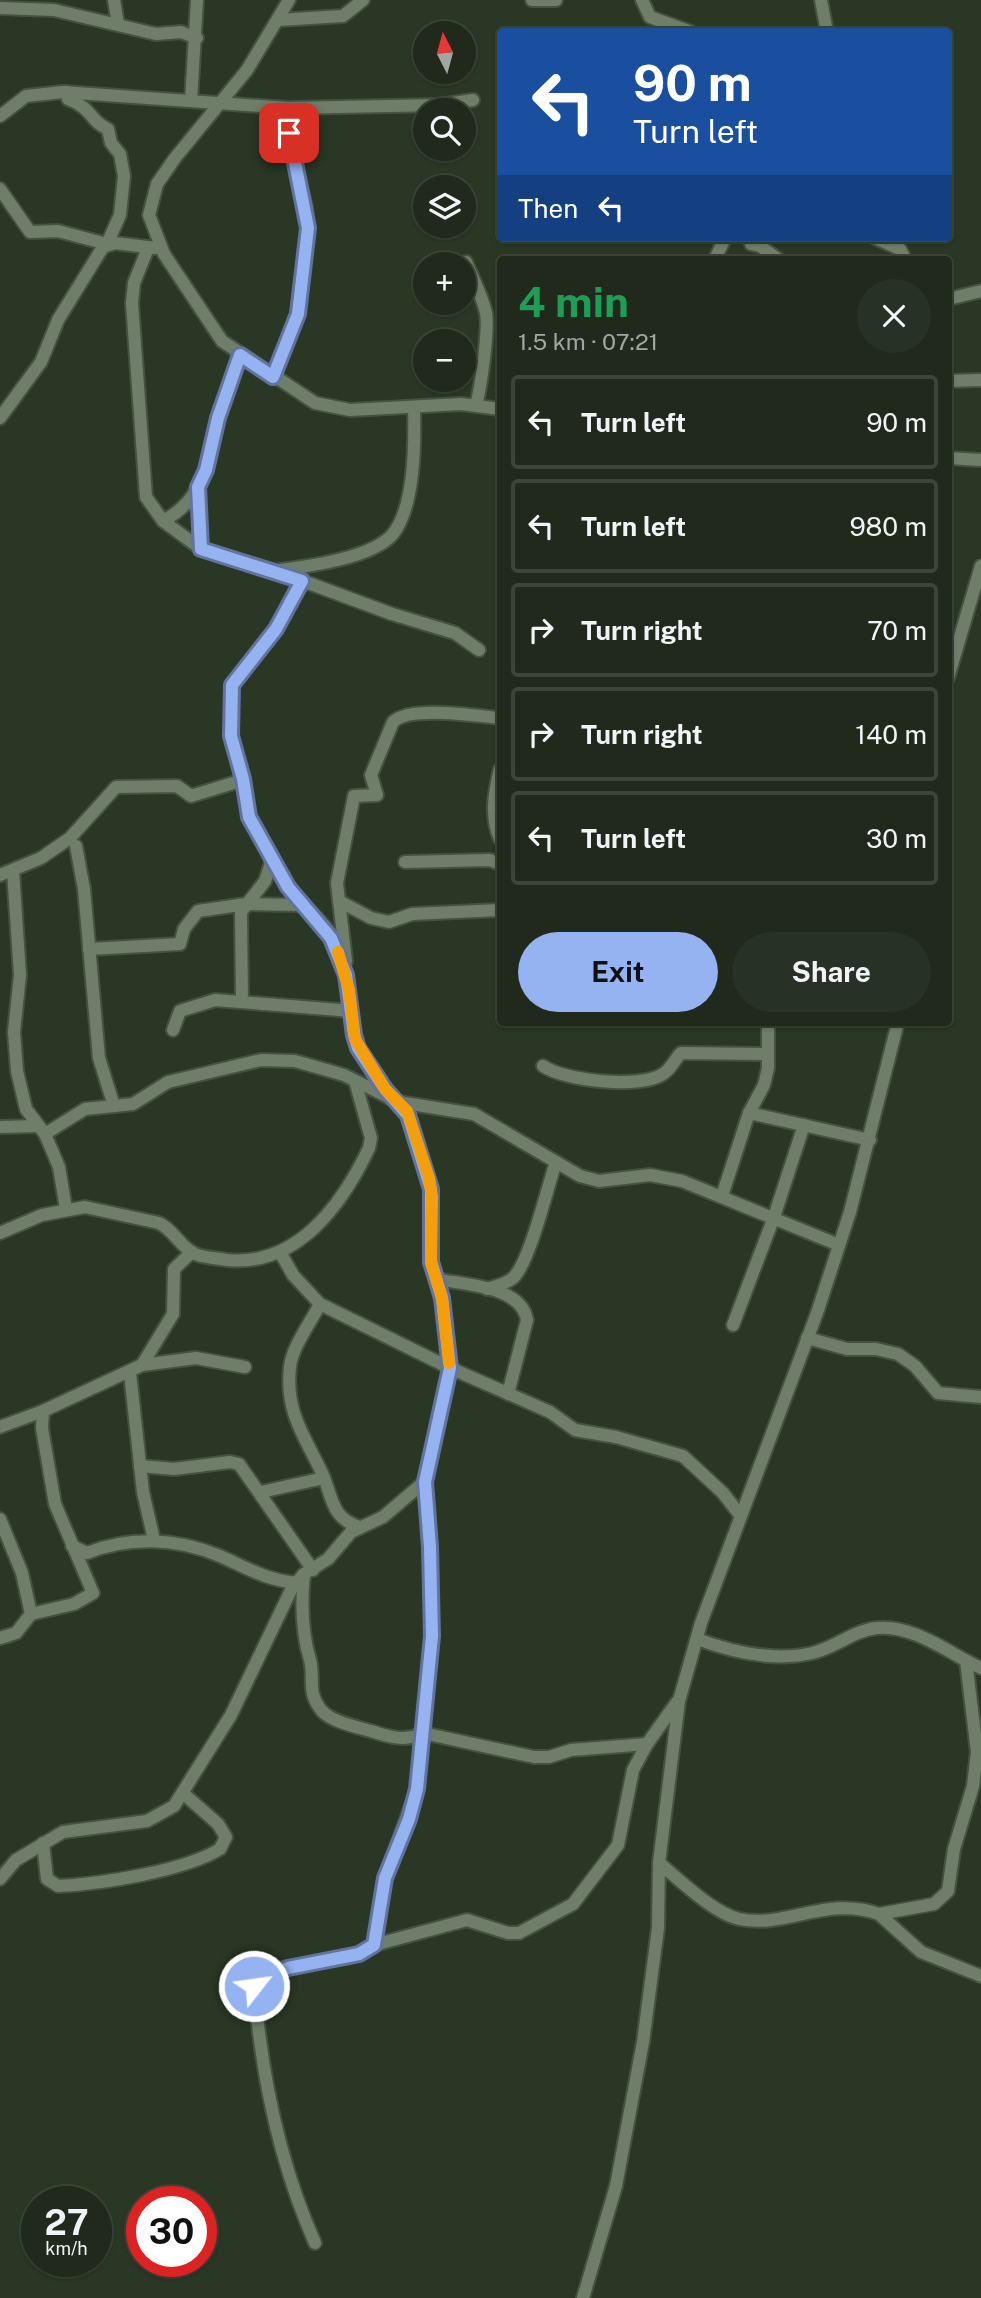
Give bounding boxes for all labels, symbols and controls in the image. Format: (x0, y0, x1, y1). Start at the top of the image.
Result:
north arrow (413, 21, 476, 84)
map controls (413, 21, 476, 392)
text: 90 m (633, 54, 752, 112)
icon: left (518, 56, 609, 147)
button: search (413, 98, 476, 161)
pin (259, 103, 319, 163)
text: Turn left (633, 113, 758, 150)
icon: arrive (270, 114, 308, 152)
button: layers (413, 175, 476, 238)
icon: left (592, 189, 630, 227)
text: Then (518, 193, 578, 224)
button: + (413, 252, 476, 315)
text: 4 min (518, 277, 629, 326)
button: close (857, 279, 931, 353)
text: 1.5 km · 07:21 (518, 328, 658, 355)
button: − (413, 329, 476, 392)
icon: left (522, 403, 560, 441)
text: Turn left (581, 407, 686, 438)
text: 90 m (866, 407, 927, 438)
icon: left (522, 507, 560, 545)
text: Turn left (581, 511, 686, 542)
text: 980 m (850, 511, 927, 542)
icon: right (522, 611, 560, 649)
text: Turn right (581, 615, 703, 646)
text: 70 m (867, 615, 927, 646)
icon: right (522, 715, 560, 753)
text: Turn right (581, 719, 703, 750)
text: 140 m (855, 719, 927, 750)
icon: left (522, 819, 560, 857)
text: Turn left (581, 823, 686, 854)
text: 30 m (866, 823, 927, 854)
button: Exit (518, 932, 718, 1012)
button: Share (732, 932, 931, 1012)
position arrow (217, 1949, 291, 2023)
speed limit sign: 30 (126, 2186, 217, 2277)
text: 27 (44, 2202, 89, 2243)
text: km/h (45, 2238, 88, 2259)

